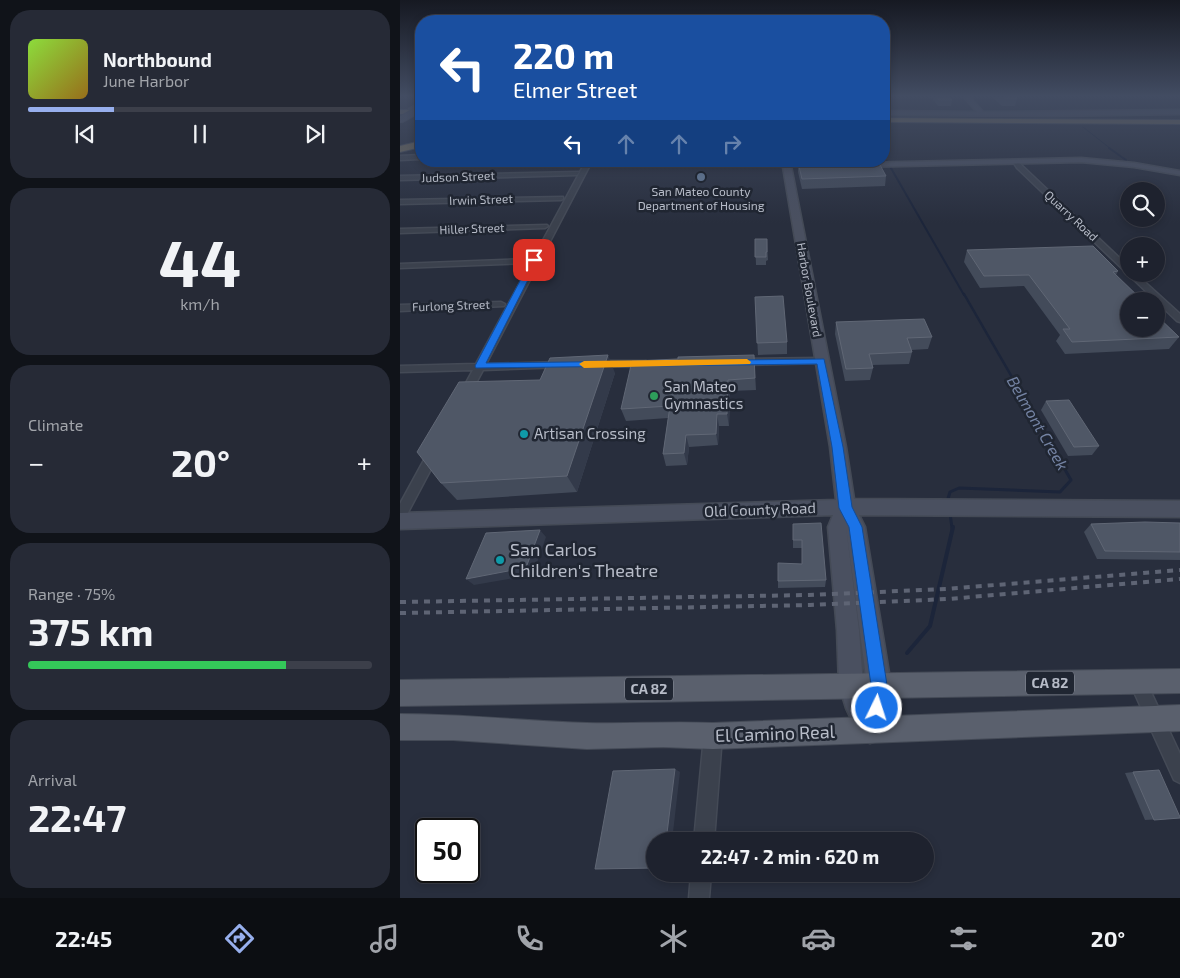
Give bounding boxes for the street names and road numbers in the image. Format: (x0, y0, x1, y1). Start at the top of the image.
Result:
street label: Judson Street (421, 168, 495, 184)
street label: Quarry Road (1042, 187, 1101, 244)
street label: Irwin Street (449, 191, 514, 207)
street label: Hiller Street (439, 220, 505, 236)
street label: Harbor Boulevard (795, 241, 825, 338)
street label: Furlong Street (412, 297, 491, 313)
street label: Old County Road (704, 498, 816, 520)
road number: CA 82 (1026, 671, 1074, 694)
road number: CA 82 (625, 678, 673, 701)
street label: El Camino Real (715, 720, 836, 746)

